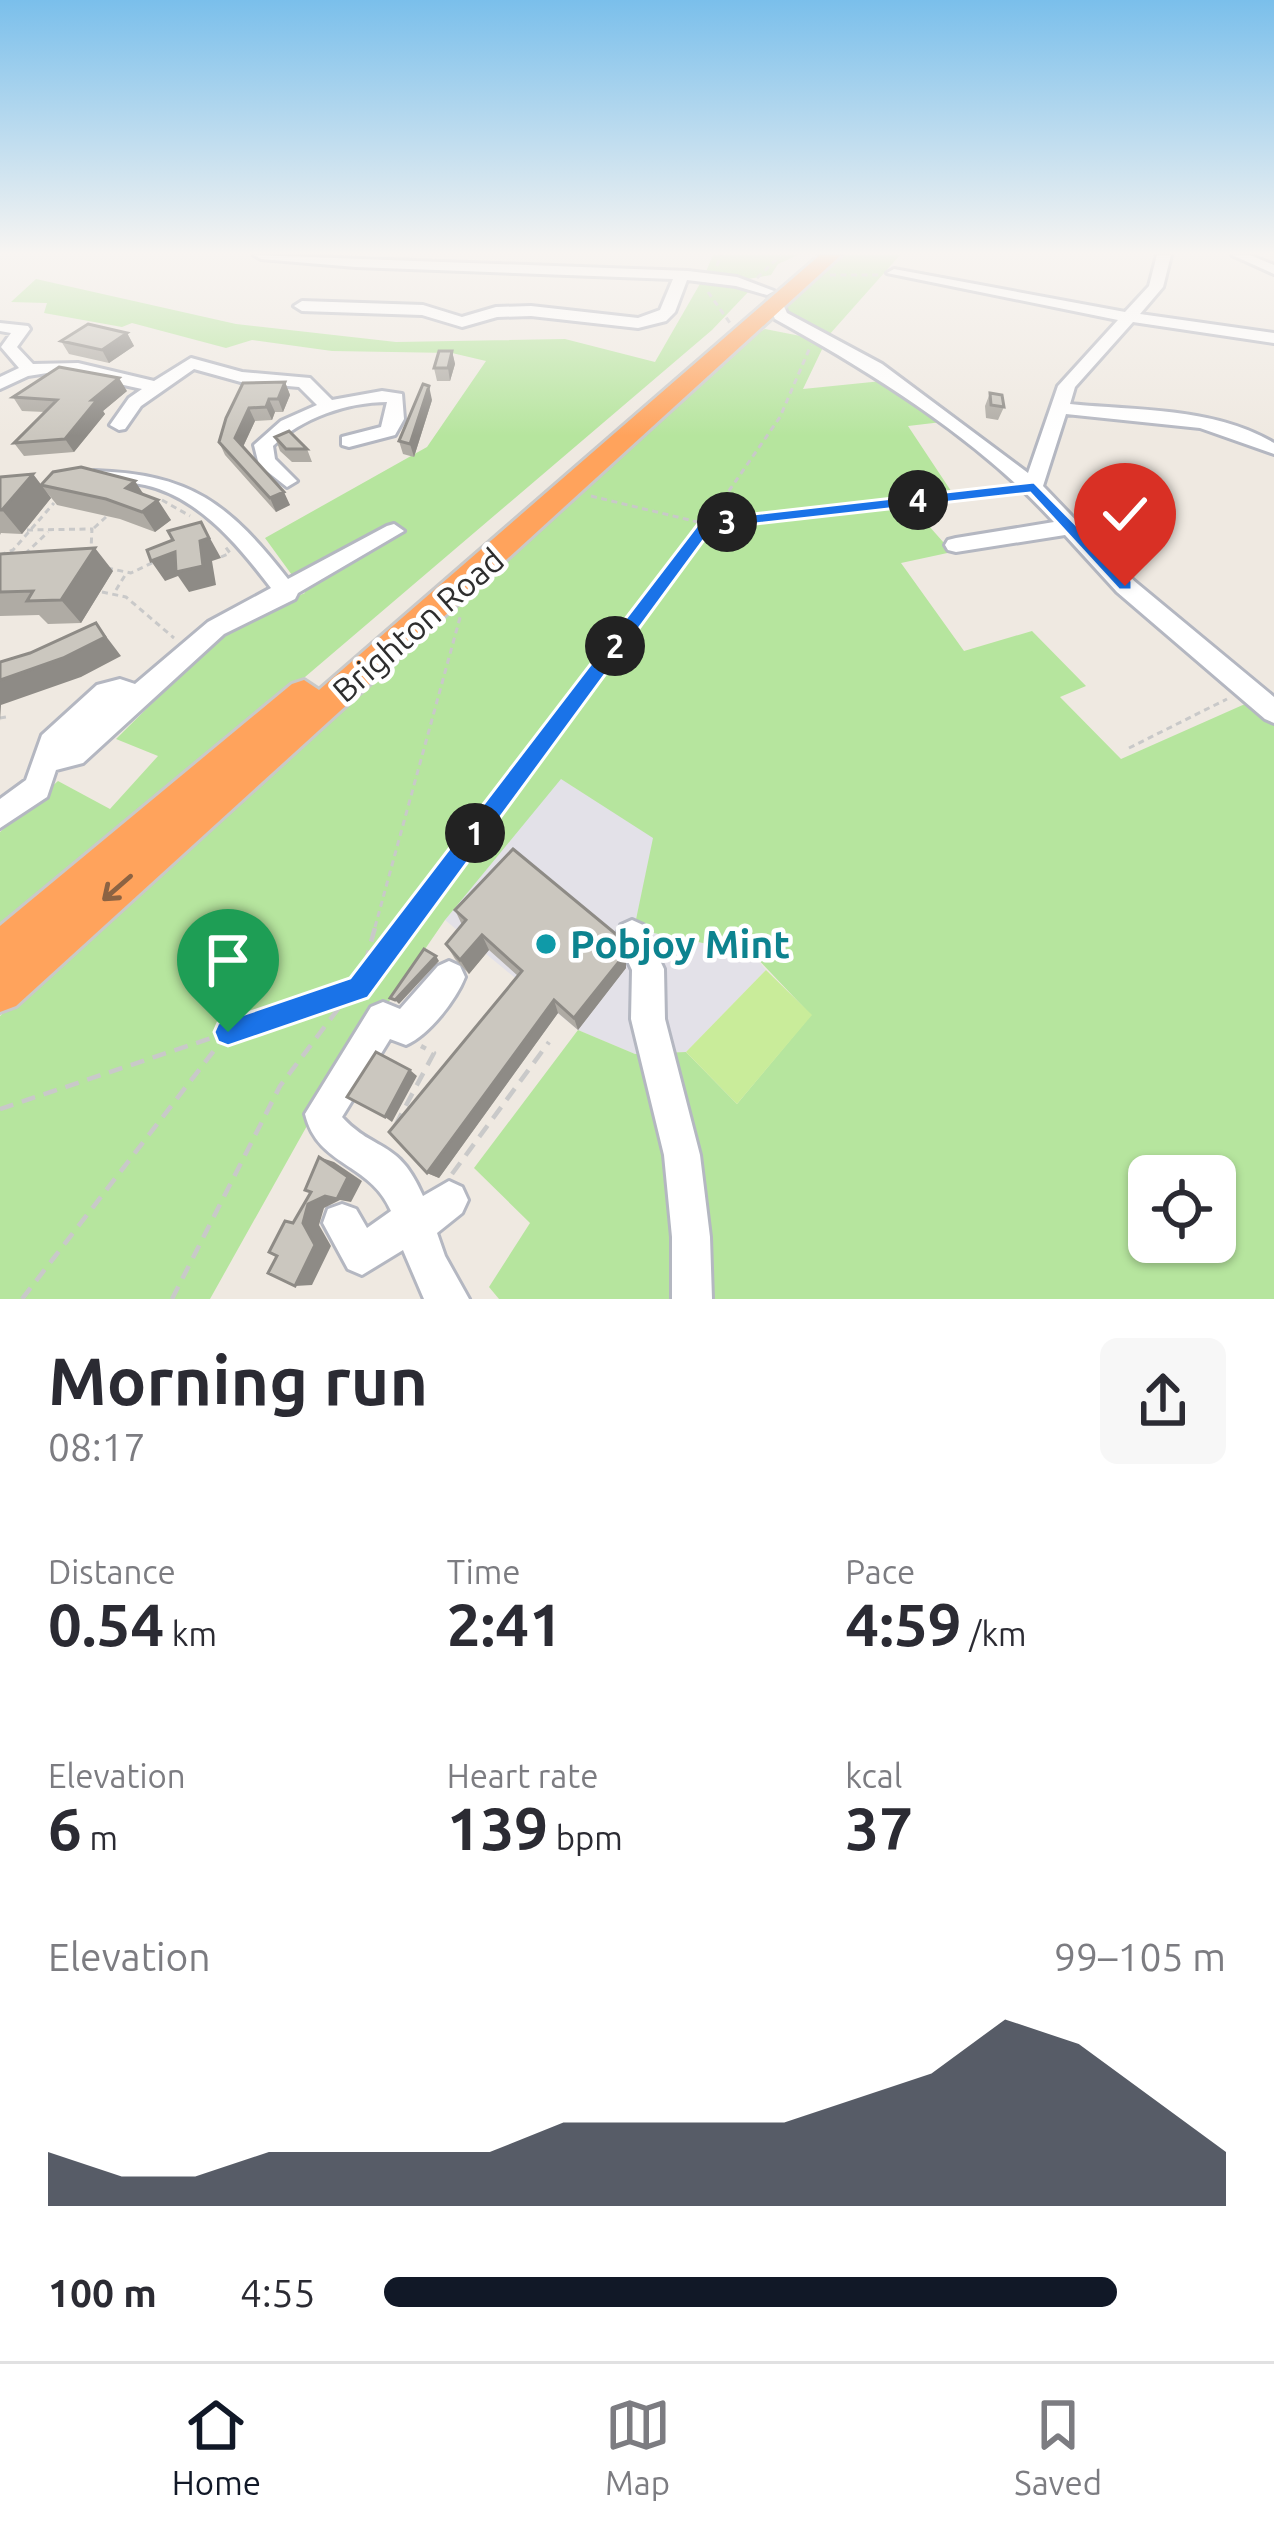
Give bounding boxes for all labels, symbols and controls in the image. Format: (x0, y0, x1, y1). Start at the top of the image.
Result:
pin (1074, 463, 1176, 586)
pin: 4 (888, 470, 948, 530)
text: 4 (909, 481, 927, 518)
icon: check (1092, 481, 1158, 547)
pin: 3 (697, 492, 757, 552)
text: 3 (718, 503, 736, 540)
street label: Brighton Road (325, 540, 511, 709)
pin: 2 (585, 616, 645, 676)
text: 2 (606, 627, 624, 664)
pin: 1 (445, 803, 505, 863)
text: 1 (466, 814, 484, 851)
one-way arrow (102, 874, 133, 901)
pin (177, 909, 279, 1032)
place label: Pobjoy Mint (570, 922, 790, 965)
icon: arrive (195, 927, 261, 993)
marker: Pobjoy Mint (533, 931, 559, 957)
map controls (1128, 1155, 1236, 1263)
button: locate (1128, 1155, 1236, 1263)
button: share (1100, 1338, 1226, 1464)
text: Morning run (48, 1343, 428, 1417)
text: 08:17 (48, 1425, 146, 1468)
text: Distance (48, 1553, 176, 1590)
text: Time (447, 1553, 520, 1590)
text: Pace (845, 1553, 915, 1590)
text: 0.54 (48, 1590, 164, 1657)
text: 2:41 (447, 1590, 563, 1657)
text: 4:59 (845, 1590, 962, 1657)
text: km (164, 1615, 217, 1652)
text: /km (962, 1615, 1027, 1652)
text: Elevation (48, 1757, 186, 1794)
text: Heart rate (447, 1757, 598, 1794)
text: kcal (845, 1757, 902, 1794)
text: 6 (48, 1794, 82, 1861)
text: 139 (447, 1794, 548, 1861)
text: 37 (845, 1794, 913, 1861)
text: m (82, 1819, 118, 1856)
text: bpm (548, 1819, 623, 1856)
text: Elevation (48, 1935, 211, 1978)
text: 99–105 m (1054, 1935, 1226, 1978)
text: 100 m (48, 2271, 157, 2314)
text: 4:55 (240, 2271, 316, 2314)
tab: Home (172, 2392, 261, 2501)
tab: Map (605, 2392, 671, 2501)
tab: Saved (1014, 2392, 1102, 2501)

